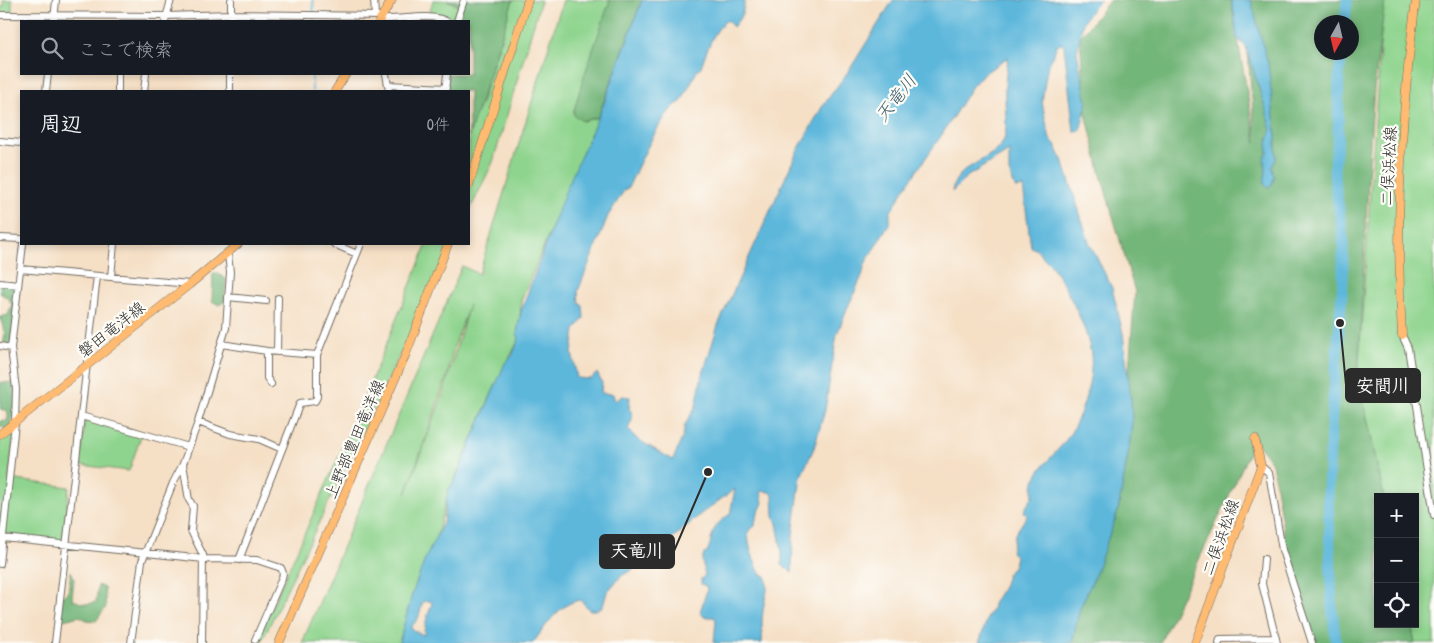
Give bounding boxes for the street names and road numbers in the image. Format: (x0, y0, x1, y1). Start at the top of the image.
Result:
street label: 二俣浜松線 (1375, 125, 1401, 207)
street label: 磐田竜洋線 (73, 296, 149, 362)
street label: 上野部豊田竜洋線 (319, 376, 389, 502)
street label: 二俣浜松線 (1196, 496, 1244, 578)

